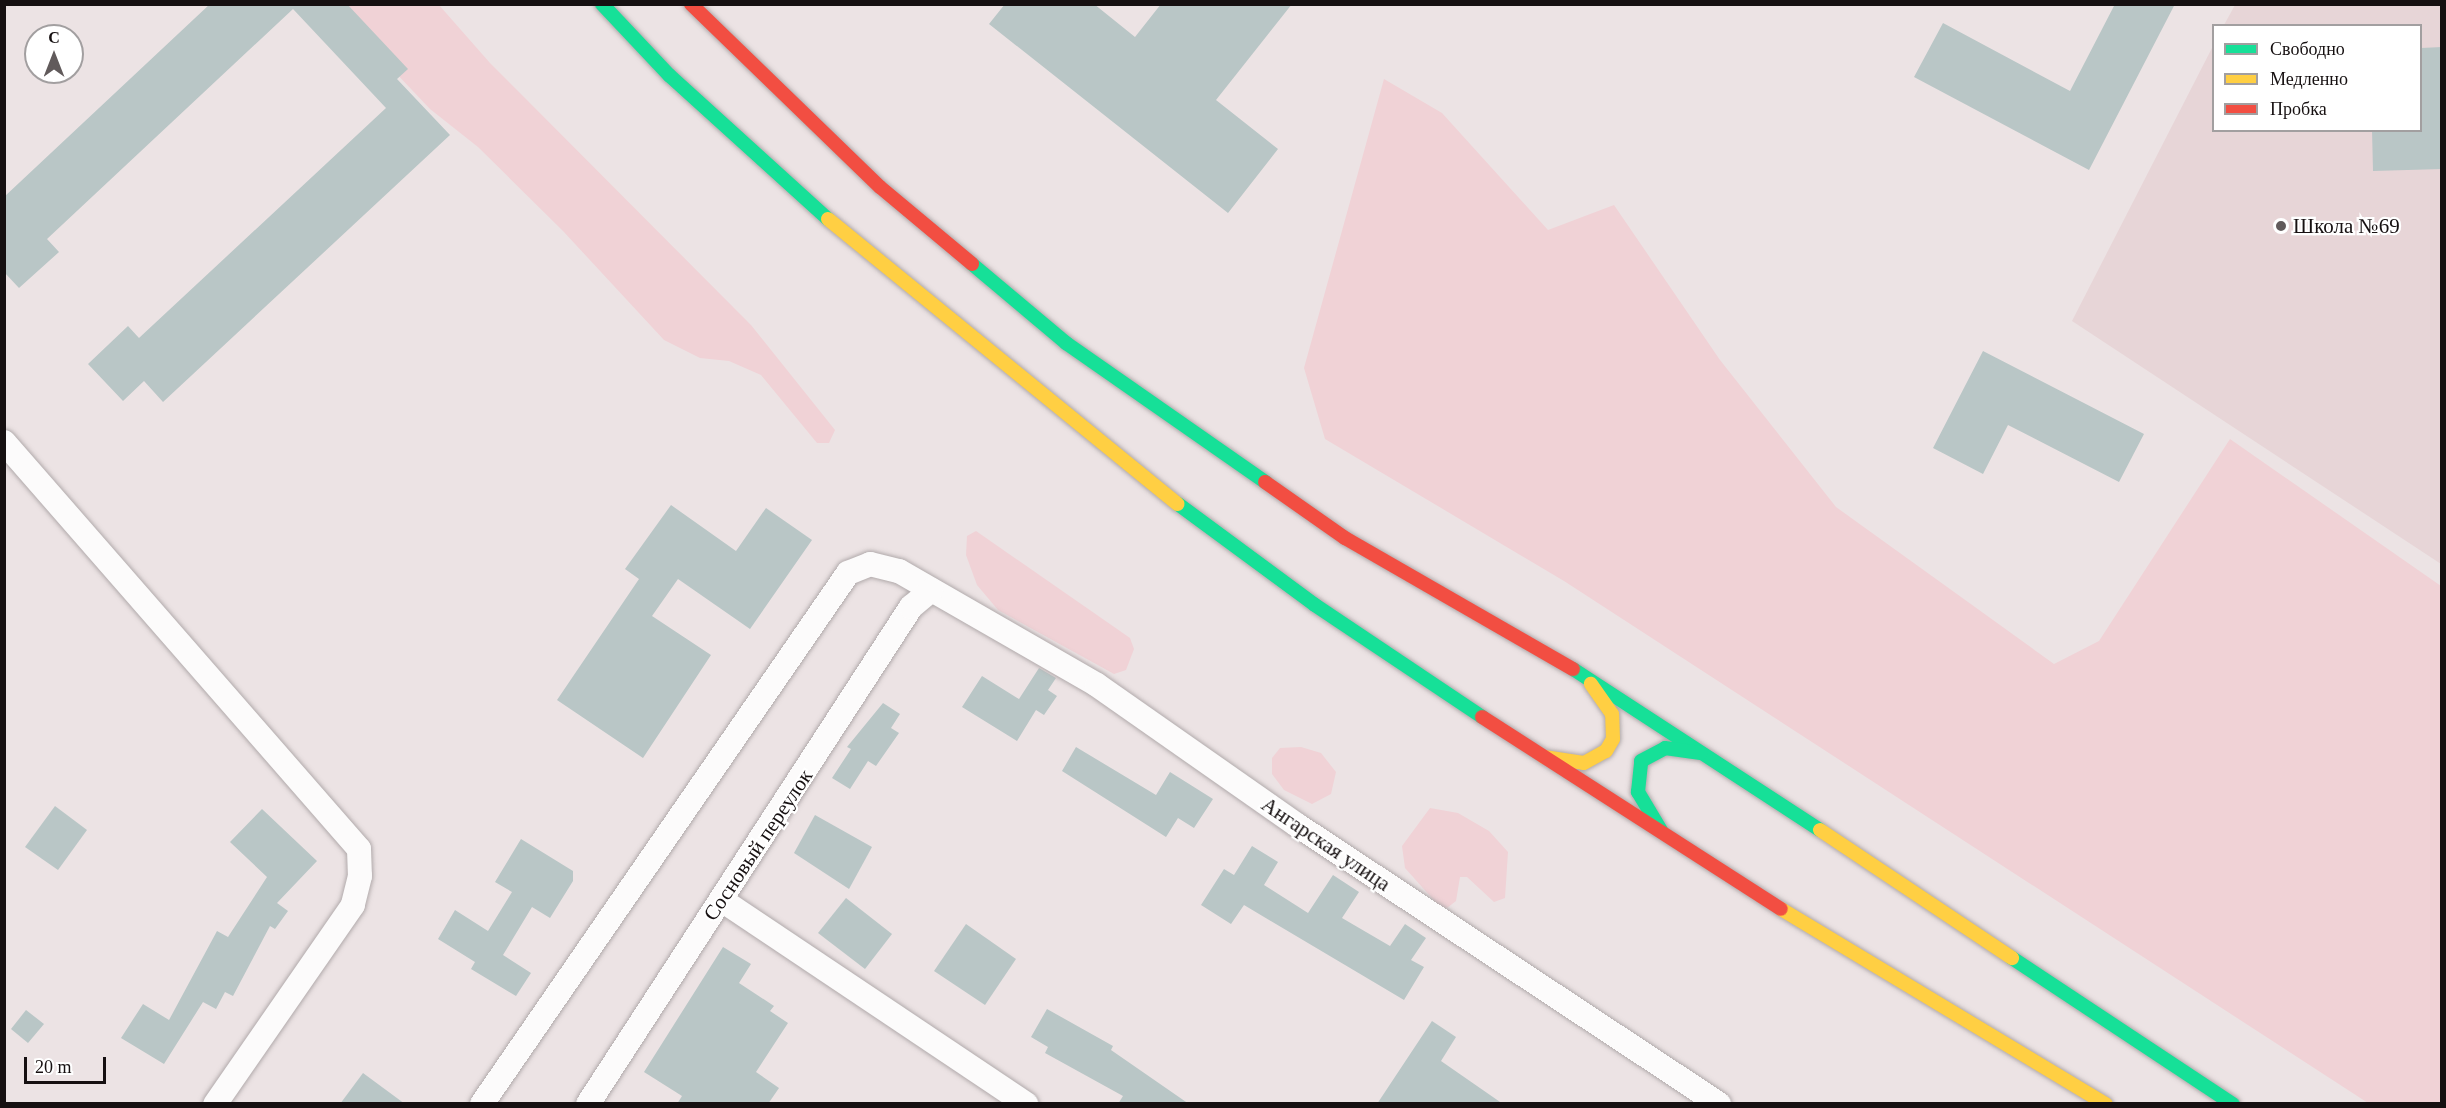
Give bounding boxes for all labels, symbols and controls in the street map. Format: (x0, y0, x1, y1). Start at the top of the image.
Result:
north arrow (24, 24, 84, 84)
legend (2212, 24, 2422, 132)
text: С (48, 29, 60, 46)
text: Свободно (2270, 39, 2345, 59)
text: Медленно (2270, 69, 2348, 89)
text: Пробка (2270, 99, 2327, 119)
place label: Школа №69 (2293, 213, 2400, 239)
marker: Школа №69 (2274, 219, 2288, 233)
street label: Сосновый переулок (698, 764, 818, 926)
street label: Ангарская улица (1257, 792, 1395, 896)
scale bar (27, 1045, 110, 1083)
text: 20 m (35, 1057, 72, 1077)

